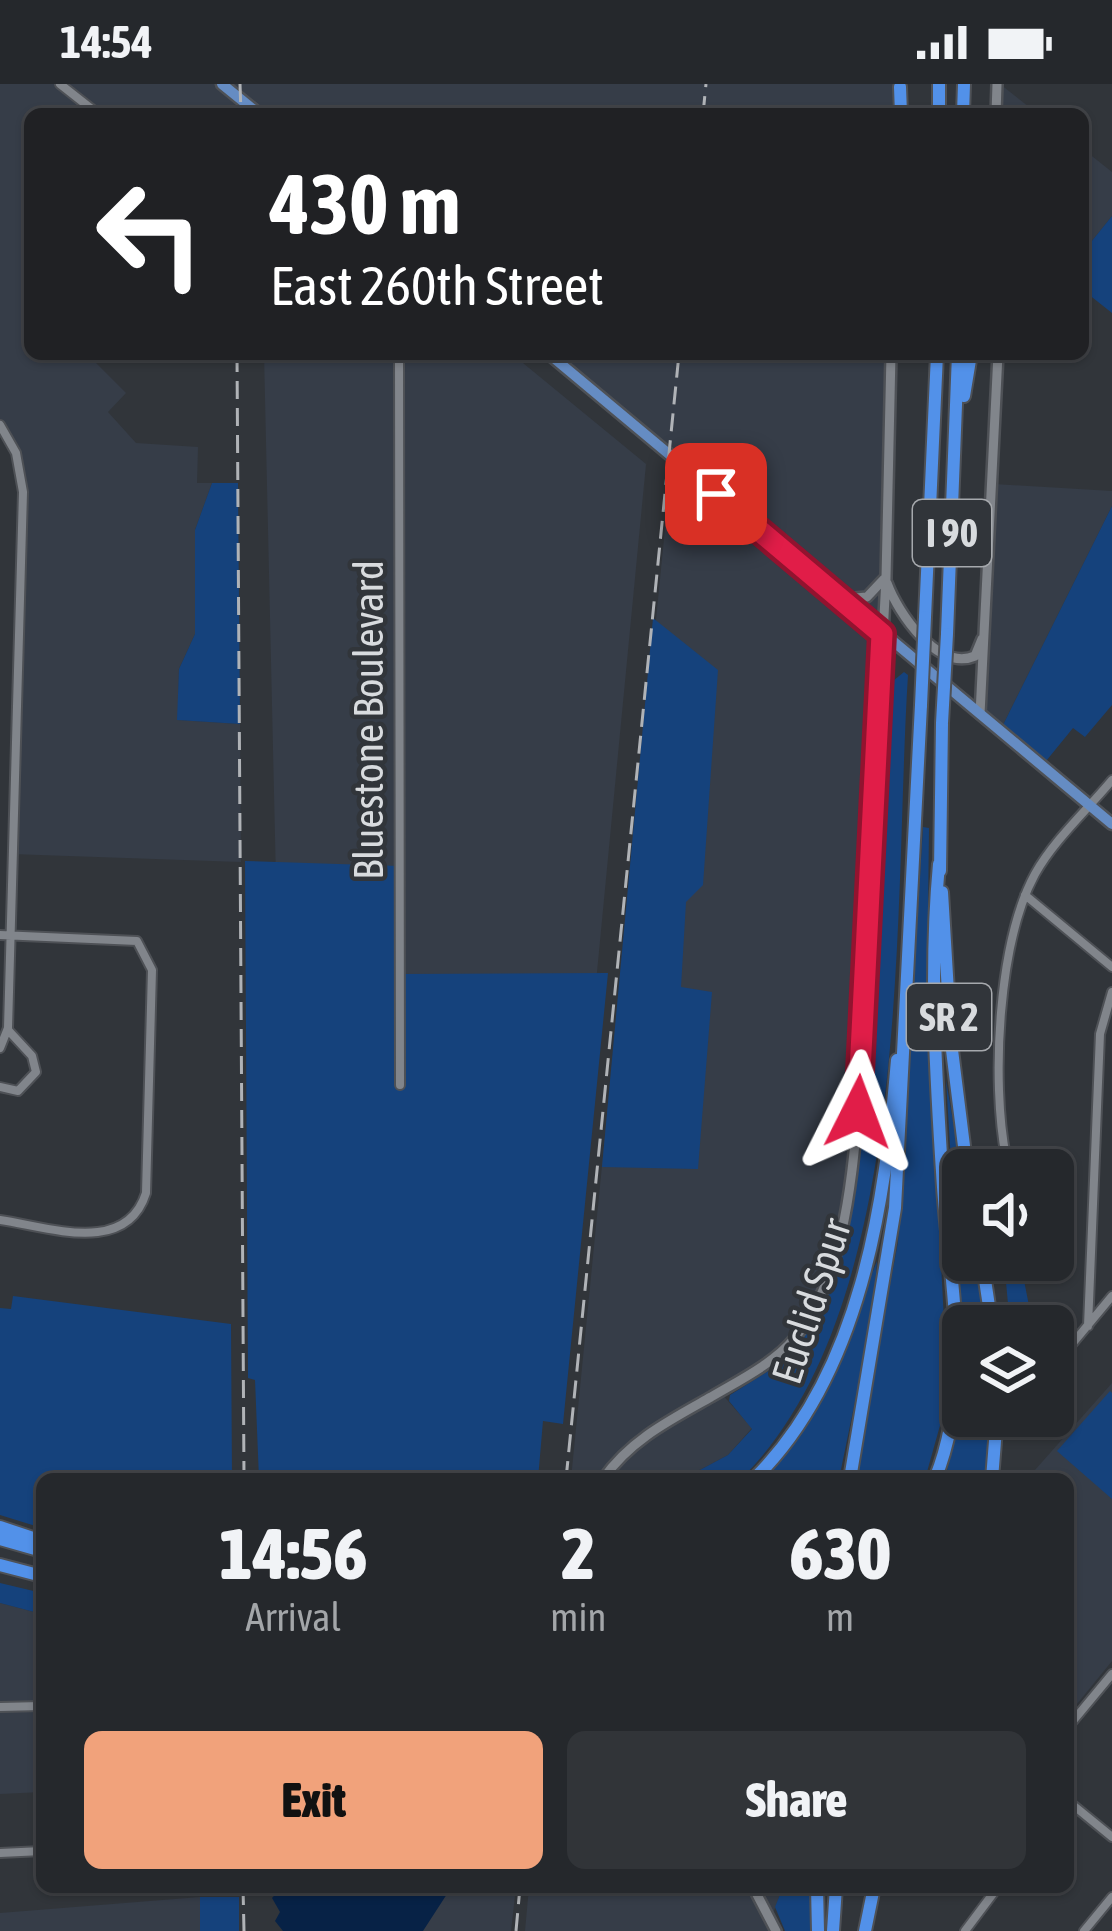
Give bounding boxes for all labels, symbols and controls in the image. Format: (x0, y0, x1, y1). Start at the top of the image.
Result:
text: 14:54 (60, 16, 153, 68)
icon: left (72, 156, 228, 312)
text: 430 m (270, 156, 460, 252)
text: East 260th Street (270, 255, 604, 316)
pin (665, 443, 767, 545)
icon: arrive (683, 461, 749, 527)
road number: I 90 (913, 500, 991, 566)
street label: Bluestone Boulevard (344, 560, 392, 880)
road number: SR 2 (907, 984, 991, 1050)
position arrow (795, 1049, 921, 1175)
map controls (942, 1149, 1074, 1437)
button: sound (942, 1149, 1074, 1281)
street label: Euclid Spur (762, 1212, 860, 1389)
button: layers (942, 1305, 1074, 1437)
text: 14:56 (219, 1512, 367, 1594)
text: 2 (561, 1512, 595, 1594)
text: 630 (789, 1512, 891, 1594)
text: Arrival (246, 1595, 341, 1639)
text: min (550, 1595, 606, 1639)
text: m (826, 1595, 854, 1639)
button: Exit (84, 1731, 543, 1869)
button: Share (567, 1731, 1026, 1869)

